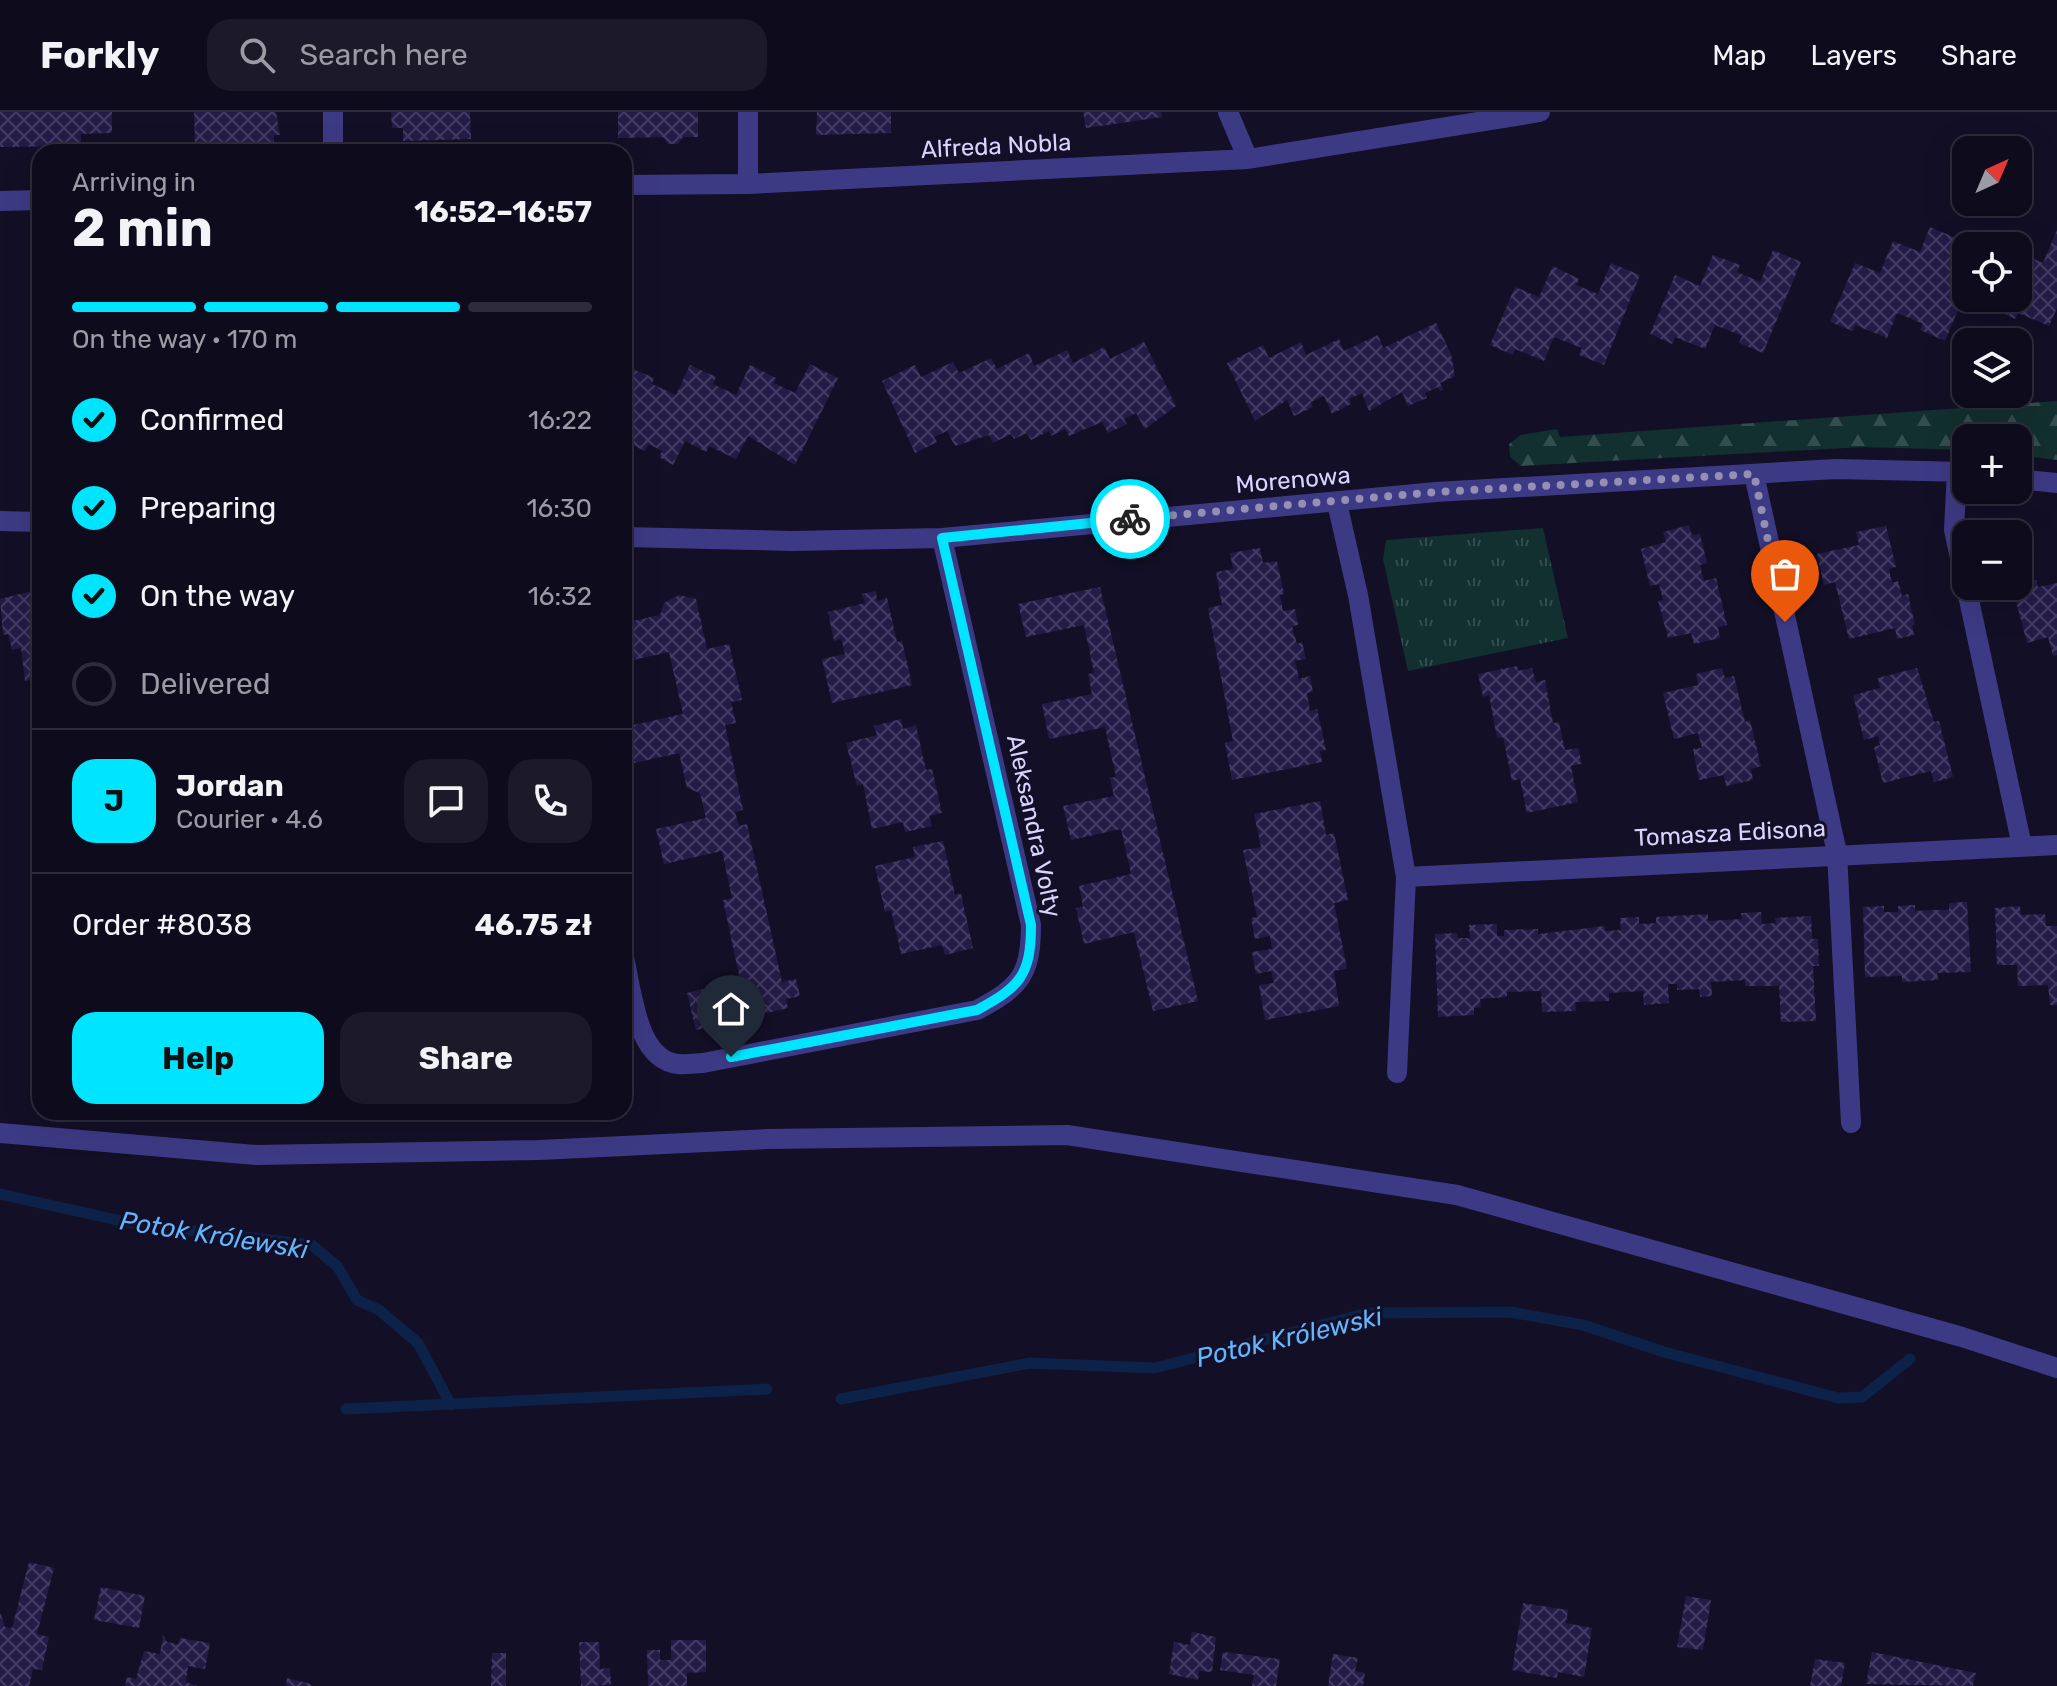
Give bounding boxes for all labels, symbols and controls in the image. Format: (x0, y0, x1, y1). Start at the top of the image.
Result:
search box (207, 19, 767, 91)
text: Forkly (40, 32, 159, 78)
icon: search (235, 33, 279, 77)
text: Search here (299, 37, 468, 73)
text: Map (1712, 39, 1767, 72)
text: Layers (1811, 39, 1897, 72)
text: Share (1941, 39, 2017, 72)
street label: Alfreda Nobla (920, 128, 1072, 164)
north arrow (1952, 136, 2032, 216)
map controls (1952, 136, 2032, 600)
text: Arriving in (72, 167, 196, 198)
text: 16:52–16:57 (414, 194, 592, 230)
text: 2 min (72, 197, 213, 259)
button: locate (1952, 232, 2032, 312)
text: On the way · 170 m (72, 324, 297, 355)
button: layers (1952, 328, 2032, 408)
icon: check (72, 398, 116, 442)
text: Confirmed (140, 402, 284, 438)
text: 16:22 (528, 405, 592, 436)
button: + (1952, 424, 2032, 504)
street label: Morenowa (1234, 461, 1352, 499)
courier (1090, 479, 1170, 559)
icon: check (72, 486, 116, 530)
text: Preparing (140, 490, 276, 526)
text: 16:30 (526, 493, 592, 524)
icon: bike (1108, 497, 1152, 541)
button: − (1952, 520, 2032, 600)
pin (1751, 540, 1819, 622)
icon: bag (1763, 552, 1807, 596)
icon: check (72, 574, 116, 618)
text: On the way (140, 578, 295, 614)
text: 16:32 (528, 581, 592, 612)
text: Delivered (140, 666, 271, 702)
street label: Aleksandra Volty (1001, 732, 1067, 920)
button: chat (404, 759, 488, 843)
button: phone (508, 759, 592, 843)
text: Jordan (176, 768, 284, 804)
text: J (104, 783, 124, 819)
text: Courier · 4.6 (176, 804, 323, 835)
street label: Tomasza Edisona (1633, 814, 1827, 852)
text: Order #8038 (72, 907, 252, 943)
text: 46.75 zł (475, 907, 592, 943)
pin (697, 975, 765, 1057)
icon: home (709, 987, 753, 1031)
button: Help (72, 1012, 324, 1104)
button: Share (340, 1012, 592, 1104)
water label: Potok Królewski (118, 1205, 311, 1266)
water label: Potok Królewski (1193, 1301, 1386, 1374)

